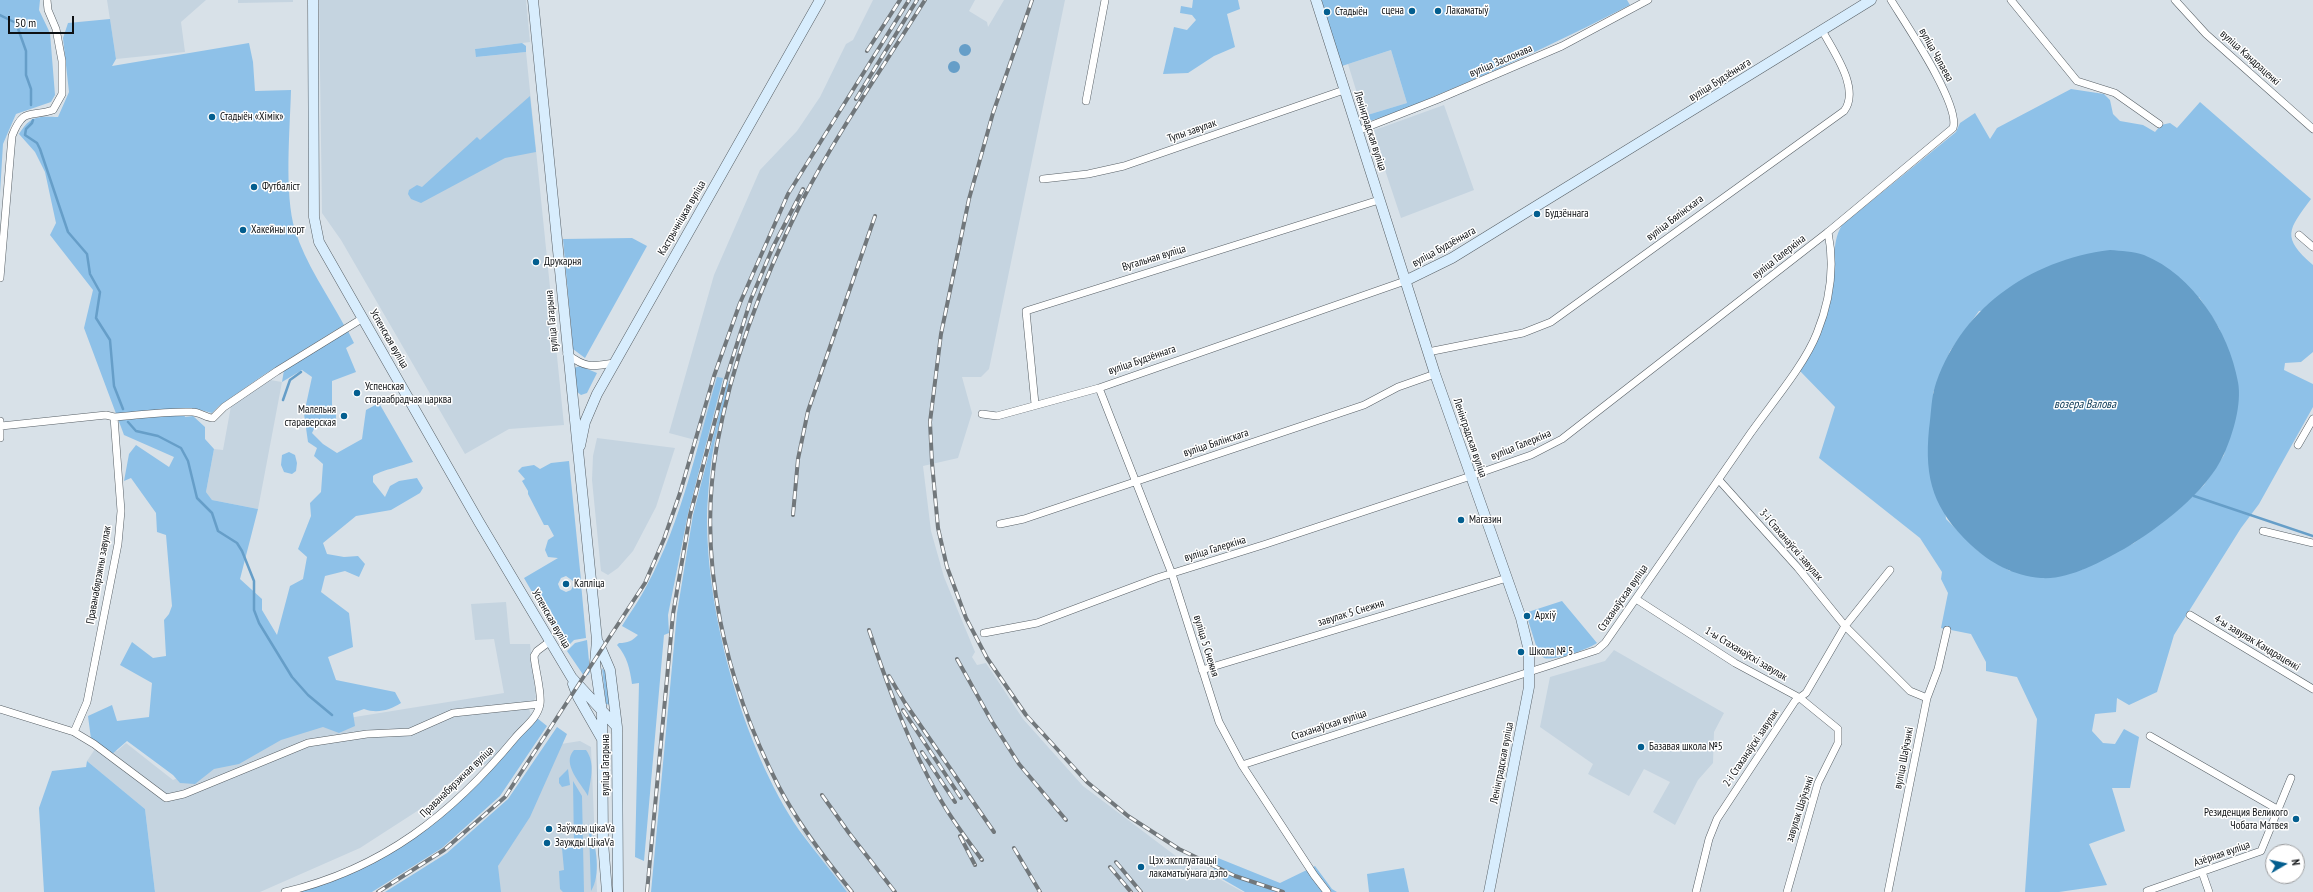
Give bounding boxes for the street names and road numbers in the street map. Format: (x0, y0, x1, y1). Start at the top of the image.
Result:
street label: вуліца Чапаева (1916, 26, 1956, 84)
street label: вуліца Кандраценкі (2217, 28, 2283, 88)
street label: вуліца Заслонава (1468, 42, 1534, 80)
street label: вуліца Будзённага (1687, 56, 1753, 104)
street label: Ленінградская вуліца (1351, 89, 1389, 173)
street label: Тупы завулак (1166, 117, 1218, 145)
street label: Кастрычніцкая вуліца (655, 178, 709, 258)
street label: вуліца Бялінскага (1644, 192, 1706, 244)
street label: вуліца Будзённага (1410, 224, 1478, 270)
street label: вуліца Галеркіна (1750, 232, 1808, 282)
street label: Вугальная вуліца (1121, 242, 1187, 274)
street label: вуліца Гагарына (543, 290, 561, 352)
street label: Успенская вуліца (367, 307, 411, 371)
street label: вуліца Будзённага (1106, 342, 1178, 378)
street label: Ленінградская вуліца (1450, 397, 1490, 479)
street label: вуліца Бялінскага (1182, 426, 1250, 460)
street label: вуліца Галеркіна (1489, 427, 1553, 463)
street label: 3-і Стаханаўскі завулак (1756, 507, 1826, 583)
street label: Праванабярэжны завулак (84, 525, 114, 625)
street label: вуліца Галеркіна (1183, 533, 1247, 565)
street label: Стаханаўская вуліца (1595, 562, 1651, 634)
street label: Успенская вуліца (529, 587, 573, 651)
street label: завулак 5 Снежня (1316, 597, 1386, 629)
street label: 4-ы завулак Кандраценкі (2212, 612, 2302, 674)
street label: вуліца 5 Снежня (1190, 614, 1222, 678)
street label: 1-ы Стаханаўскі завулак (1702, 624, 1790, 684)
street label: Стаханаўская вуліца (1290, 707, 1368, 743)
street label: 2-і Стаханаўскі завулак (1720, 707, 1782, 789)
street label: Ленінградская вуліца (1488, 721, 1516, 805)
street label: вуліца Шаўчэнкі (1892, 726, 1916, 790)
street label: вуліца Гагарына (599, 734, 613, 796)
street label: Праванабярэжная вуліца (418, 744, 496, 820)
street label: завулак Шаўчэнкі (1783, 775, 1817, 843)
street label: Азёрная вуліца (2192, 838, 2252, 870)

